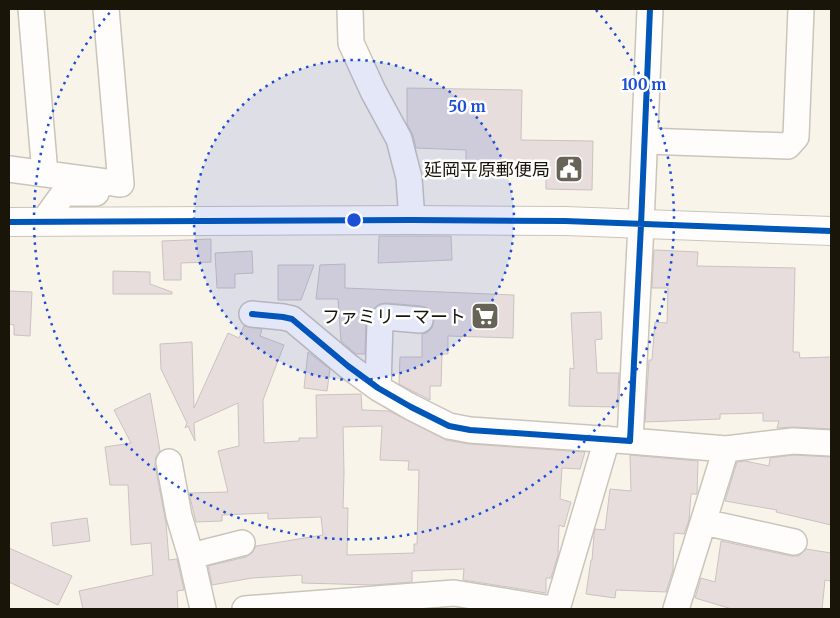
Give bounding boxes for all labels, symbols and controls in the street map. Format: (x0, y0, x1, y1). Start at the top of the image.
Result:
text: 100 m (622, 75, 666, 94)
text: 50 m (448, 97, 486, 116)
public building icon: 延岡平原郵便局 (554, 154, 584, 184)
place label: 延岡平原郵便局 (424, 158, 550, 181)
centre of rings (345, 211, 363, 229)
supermarket icon: ファミリーマート (470, 301, 500, 331)
place label: ファミリーマート (322, 305, 466, 328)

